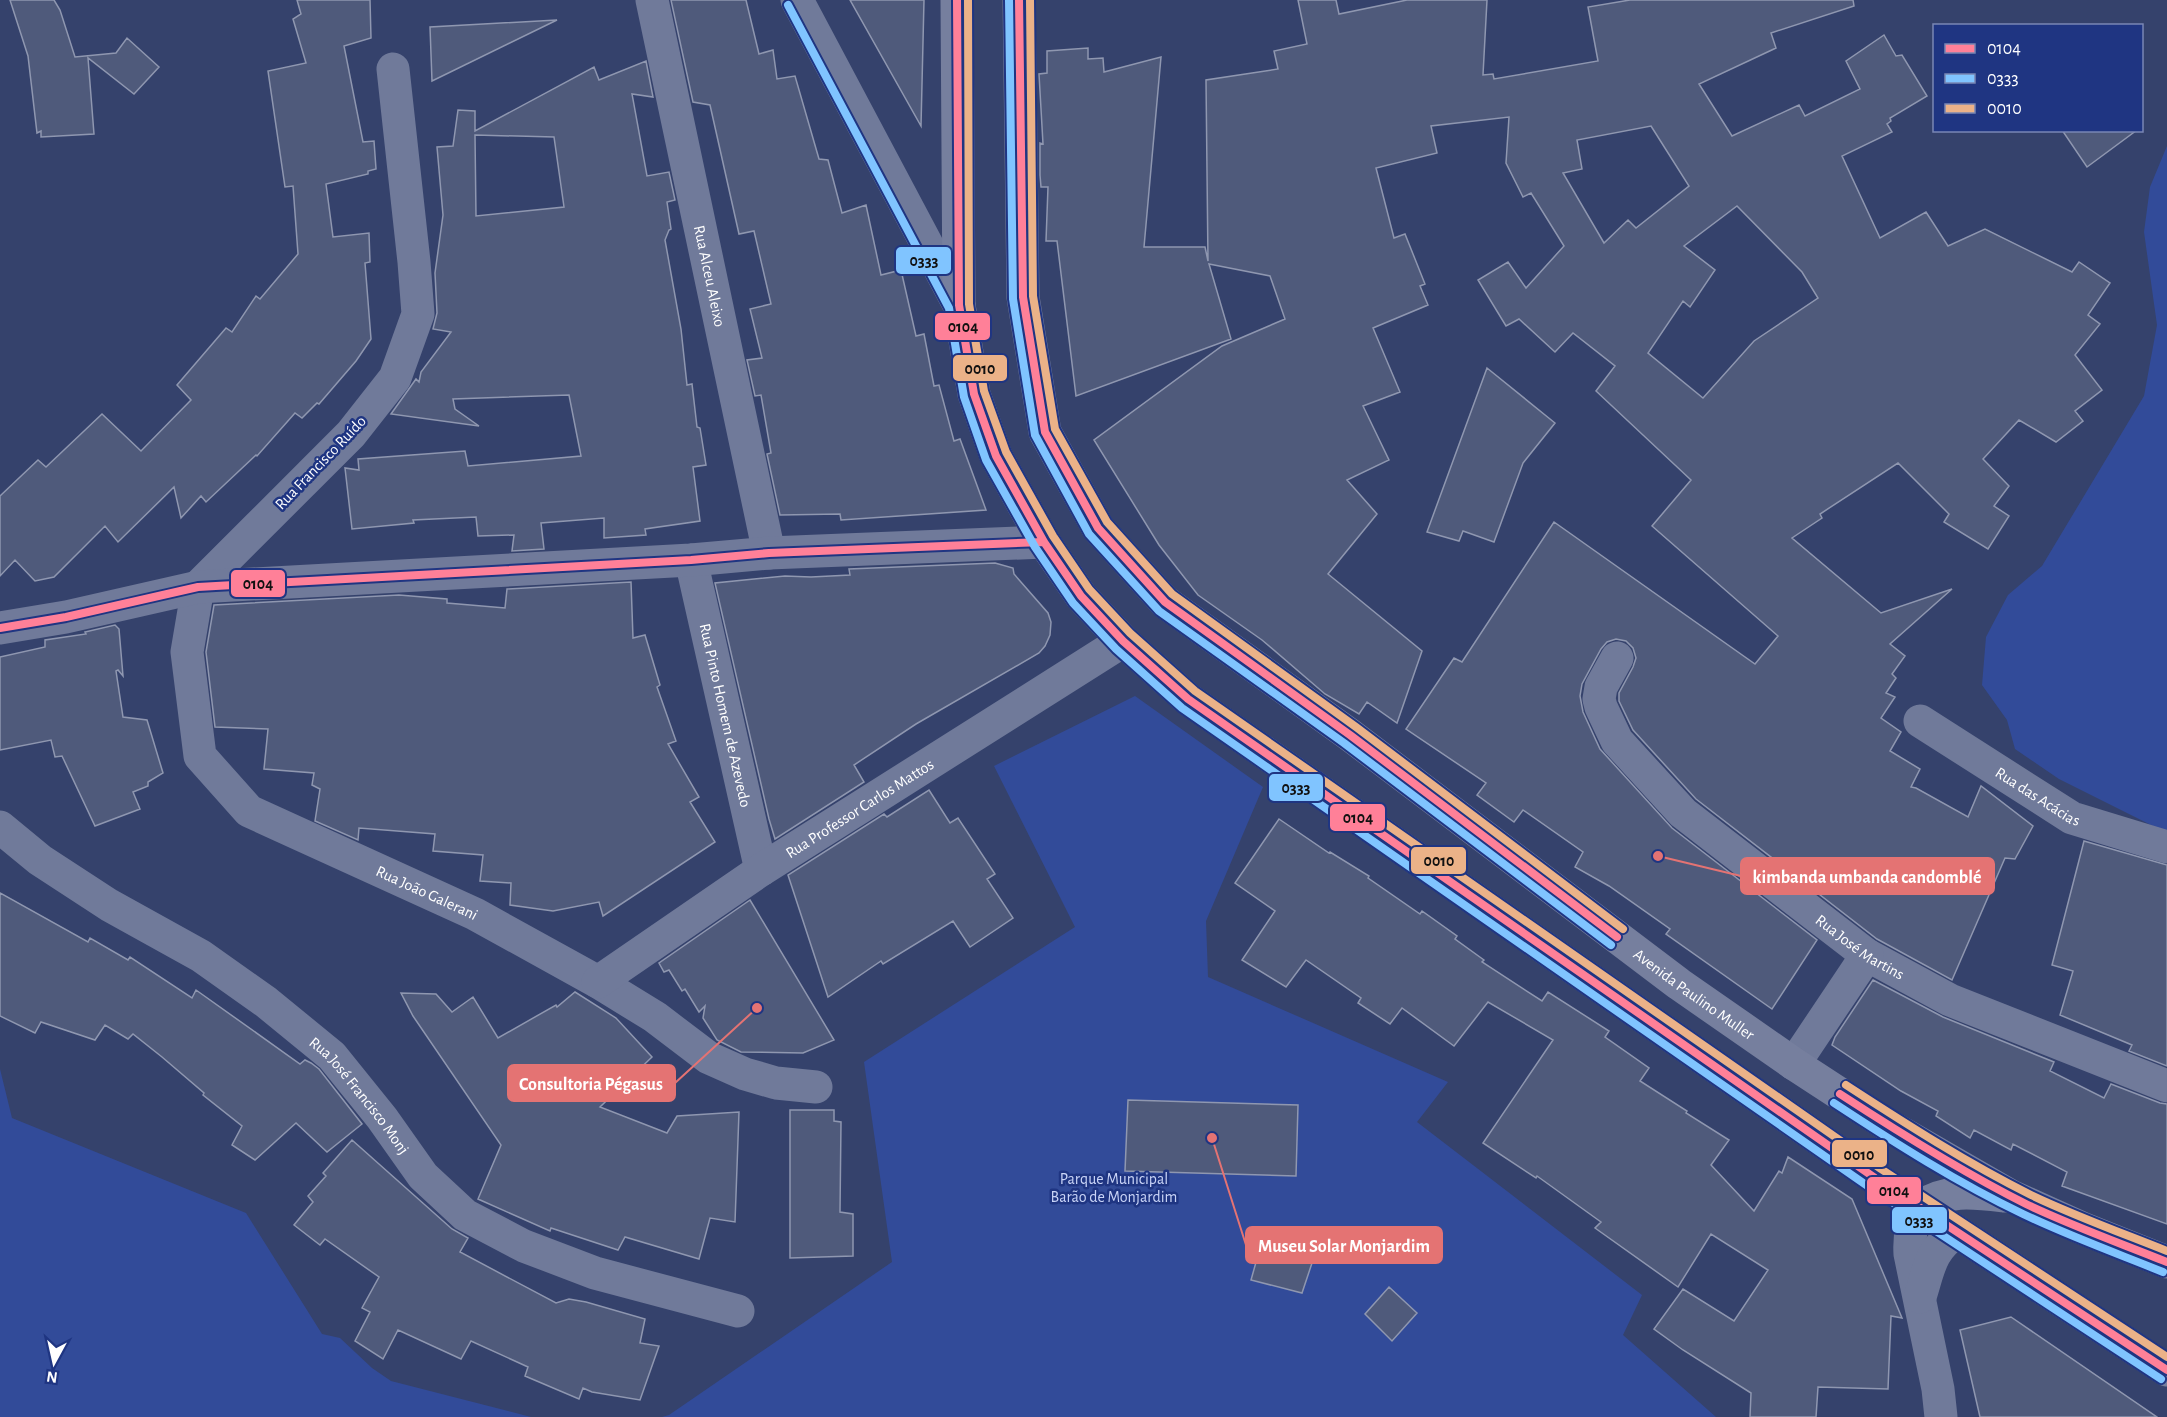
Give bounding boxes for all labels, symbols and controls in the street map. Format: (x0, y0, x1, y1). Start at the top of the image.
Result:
legend (1933, 24, 2143, 132)
text: 0104 (1987, 40, 2021, 58)
text: 0333 (1987, 70, 2019, 88)
text: 0010 (1987, 100, 2022, 118)
street label: Rua Alceu Aleixo (691, 224, 728, 328)
line badge: 0333 (895, 246, 952, 275)
text: 0333 (909, 253, 939, 269)
line badge: 0104 (934, 312, 991, 341)
text: 0104 (948, 319, 978, 335)
line badge: 0010 (952, 354, 1008, 382)
text: 0010 (965, 361, 995, 377)
street label: Rua Francisco Ruído (272, 413, 369, 512)
line badge: 0104 (230, 569, 286, 598)
text: 0104 (243, 576, 273, 592)
street label: Rua Pinto Homem de Azevedo (697, 622, 754, 809)
street label: Rua Professor Carlos Mattos (783, 756, 937, 861)
street label: Rua das Acácias (1992, 764, 2082, 829)
line badge: 0333 (1268, 773, 1324, 802)
text: 0333 (1281, 780, 1311, 796)
line badge: 0104 (1329, 803, 1386, 832)
text: 0104 (1343, 810, 1373, 826)
line badge: 0010 (1410, 846, 1467, 875)
text: 0010 (1424, 853, 1454, 869)
callout: kimbanda umbanda candomblé (1741, 858, 1994, 894)
street label: Rua João Galerani (373, 863, 480, 923)
text: kimbanda umbanda candomblé (1753, 869, 1981, 887)
street label: Rua José Martins (1813, 912, 1907, 983)
street label: Avenida Paulino Muller (1631, 946, 1758, 1044)
street label: Rua José Francisco Monj (306, 1034, 412, 1158)
callout: Consultoria Pégasus (508, 1065, 675, 1101)
text: Consultoria Pégasus (519, 1076, 663, 1094)
line badge: 0010 (1831, 1139, 1888, 1168)
text: 0010 (1844, 1147, 1874, 1163)
park label: Parque Municipal Barão de Monjardim (1051, 1171, 1177, 1206)
line badge: 0104 (1866, 1176, 1922, 1205)
text: 0104 (1879, 1183, 1909, 1199)
line badge: 0333 (1891, 1206, 1948, 1234)
text: 0333 (1904, 1213, 1934, 1229)
callout: Museu Solar Monjardim (1246, 1227, 1442, 1263)
text: Museu Solar Monjardim (1258, 1238, 1430, 1256)
north arrow (24, 1333, 84, 1393)
text: N (45, 1368, 59, 1386)

